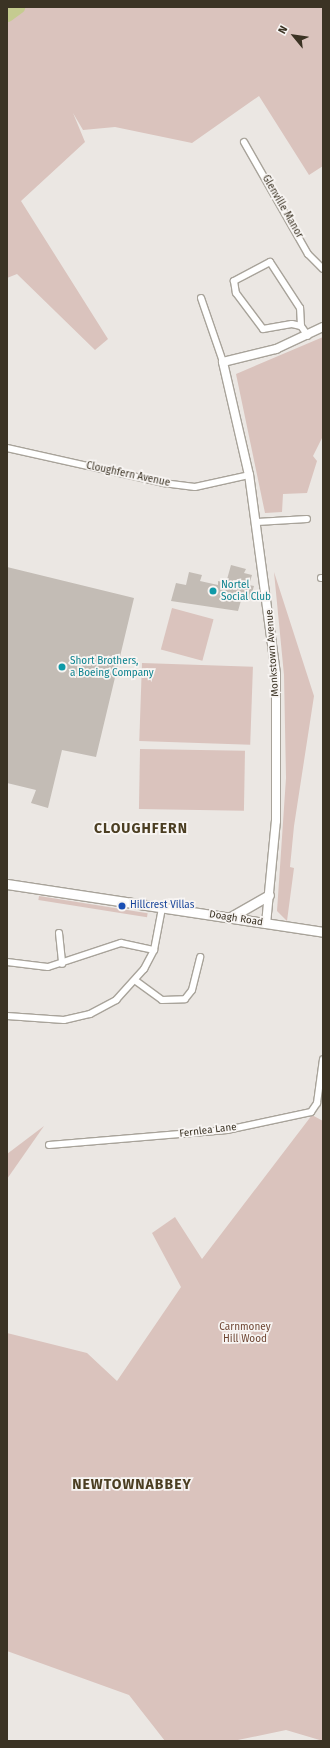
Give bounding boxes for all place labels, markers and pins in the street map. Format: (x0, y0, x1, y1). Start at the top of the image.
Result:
place label: Nortel Social Club (221, 579, 271, 602)
marker: Nortel Social Club (208, 586, 218, 596)
place label: Short Brothers, a Boeing Company (70, 655, 154, 678)
marker: Short Brothers, a Boeing Company (57, 662, 67, 672)
place label: Hillcrest Villas (130, 900, 194, 912)
marker: Hillcrest Villas (117, 901, 127, 911)

